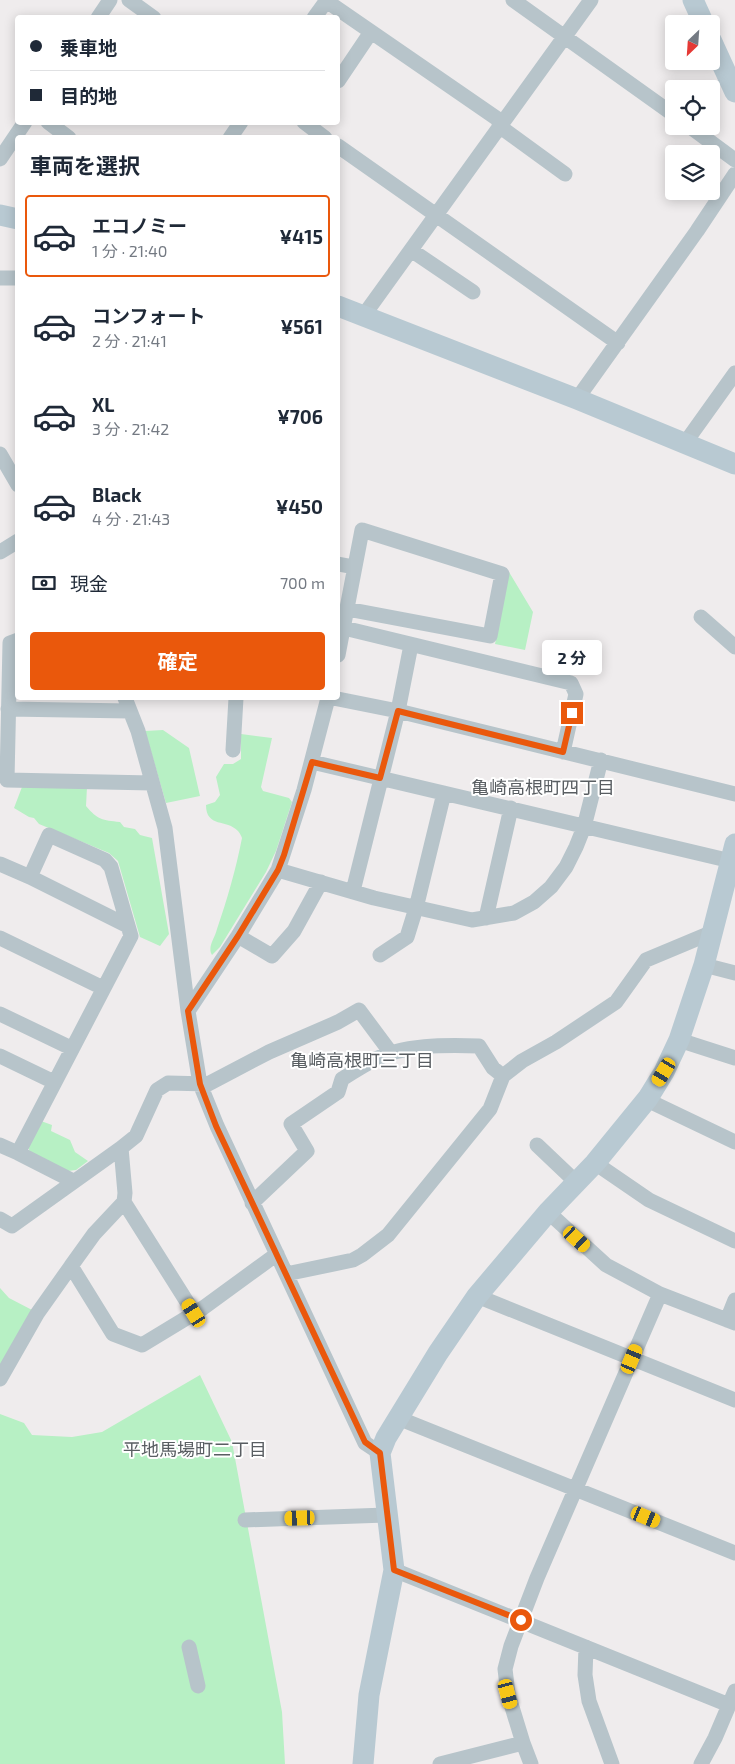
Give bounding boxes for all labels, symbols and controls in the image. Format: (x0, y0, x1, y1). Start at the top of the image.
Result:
north arrow (665, 15, 720, 70)
map controls (665, 15, 720, 200)
text: 乗車地 (60, 36, 117, 59)
button: locate (665, 80, 720, 135)
text: 目的地 (60, 84, 117, 107)
button: layers (665, 145, 720, 200)
text: 車両を選択 (30, 152, 140, 178)
icon: car (32, 214, 77, 259)
text: エコノミー (92, 214, 187, 237)
text: ¥415 (280, 225, 323, 248)
text: 1 分 · 21:40 (92, 241, 167, 260)
icon: car (32, 304, 77, 349)
text: コンフォート (92, 304, 205, 327)
text: ¥561 (280, 315, 323, 338)
text: 2 分 · 21:41 (92, 331, 167, 350)
text: XL (92, 393, 114, 416)
icon: car (32, 394, 77, 439)
text: ¥706 (277, 405, 323, 428)
text: 3 分 · 21:42 (92, 419, 169, 438)
text: Black (92, 483, 142, 506)
icon: car (32, 484, 77, 529)
text: ¥450 (276, 495, 323, 518)
text: 4 分 · 21:43 (92, 509, 170, 528)
icon: cash (30, 569, 58, 597)
text: 現金 (70, 572, 108, 595)
text: 700 m (280, 573, 325, 592)
button: 確定 (30, 632, 325, 690)
callout: 2 分 (542, 640, 602, 676)
text: 2 分 (558, 648, 586, 667)
route end (561, 702, 583, 724)
district label: 亀崎高根町四丁目 (471, 776, 615, 798)
district label: 亀崎高根町三丁目 (290, 1049, 434, 1071)
car (649, 1055, 678, 1089)
car (560, 1223, 593, 1255)
car (179, 1296, 208, 1330)
car (619, 1342, 644, 1376)
district label: 平地馬場町二丁目 (123, 1438, 267, 1460)
car (629, 1504, 662, 1530)
car (284, 1510, 315, 1526)
route start (510, 1609, 532, 1631)
car (496, 1678, 519, 1710)

